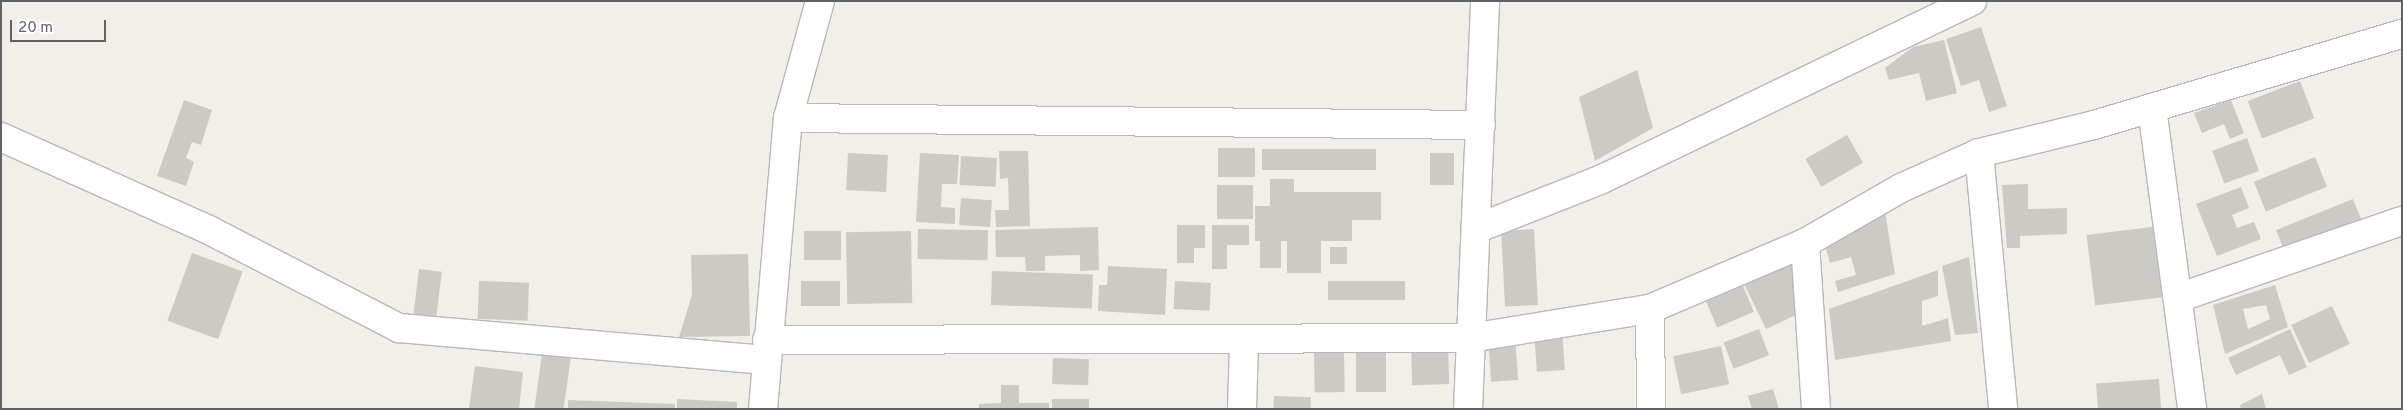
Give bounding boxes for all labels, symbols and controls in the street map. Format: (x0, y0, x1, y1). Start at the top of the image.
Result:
scale bar (12, 10, 109, 42)
text: 20 m (18, 19, 53, 38)

